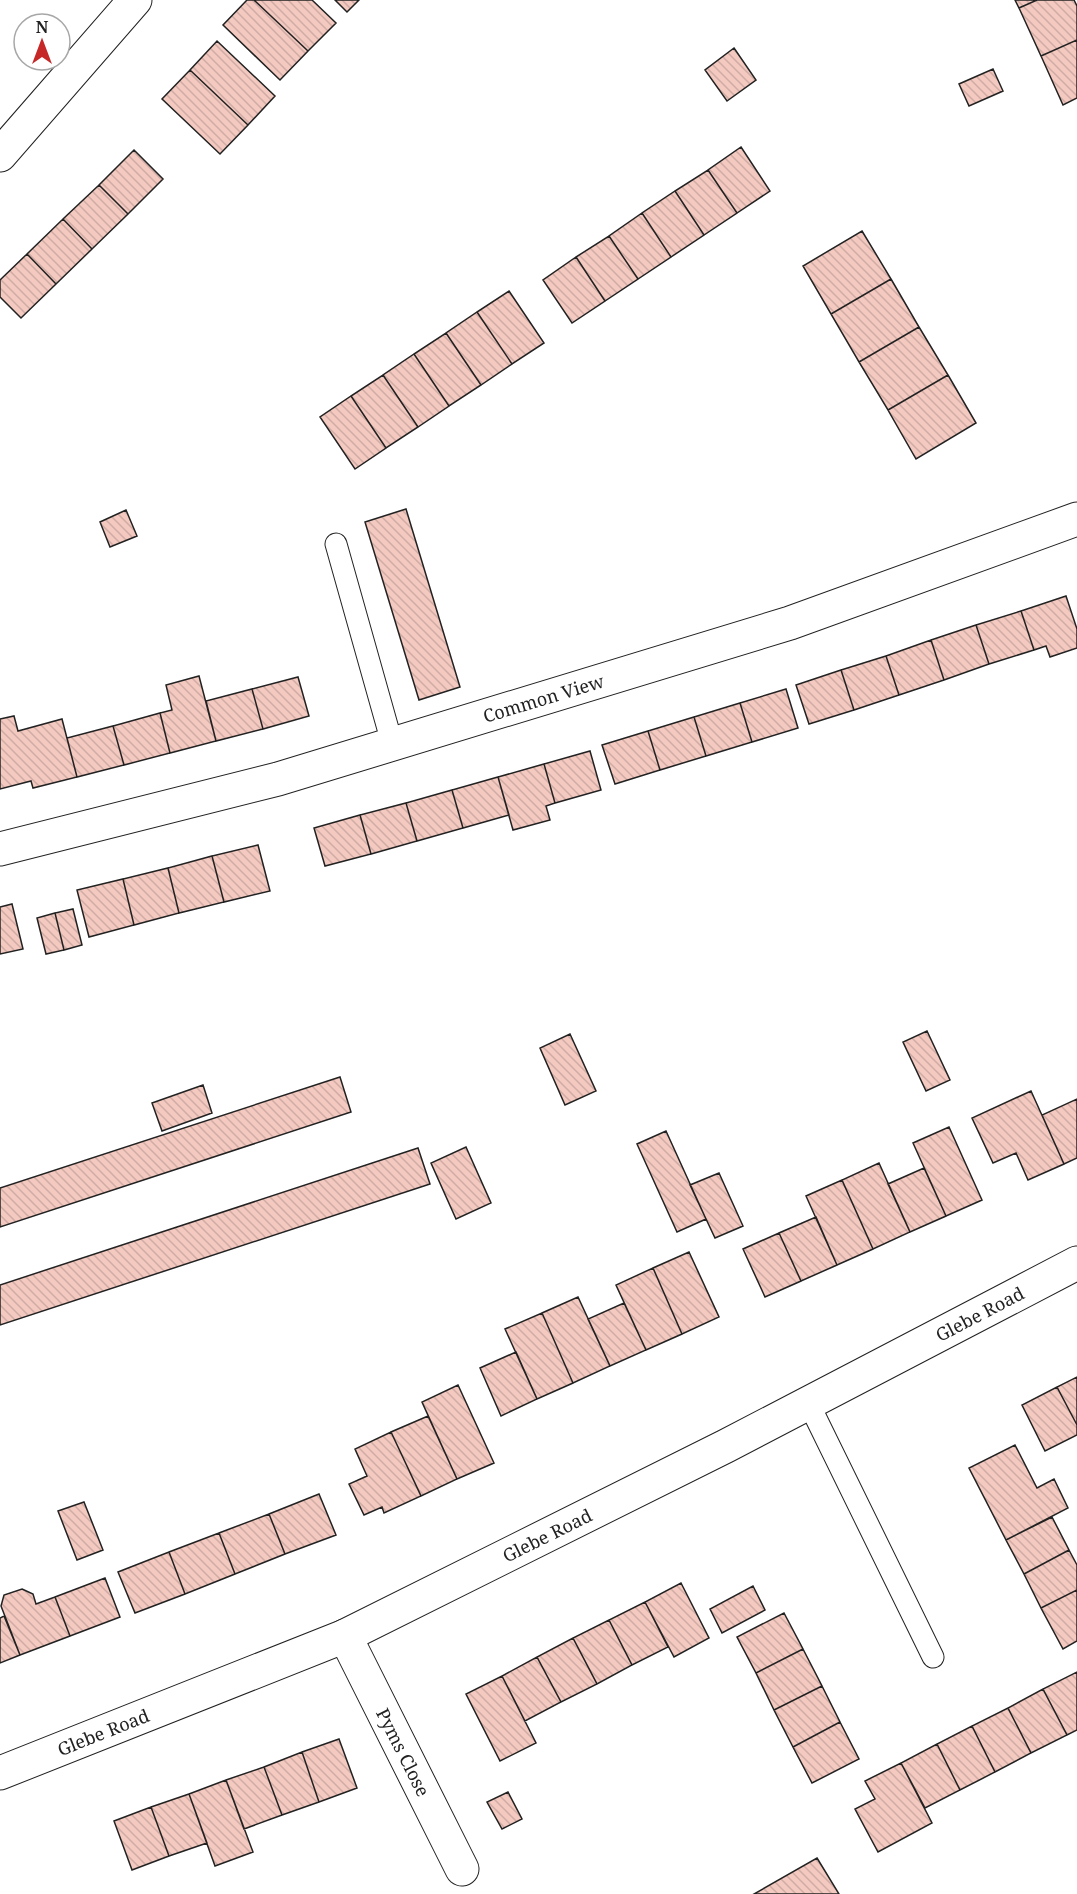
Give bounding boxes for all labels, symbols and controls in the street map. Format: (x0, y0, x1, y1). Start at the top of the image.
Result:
north arrow (12, 12, 72, 72)
text: N (36, 16, 49, 38)
street label: Common View (480, 668, 607, 728)
street label: Glebe Road (931, 1281, 1028, 1347)
street label: Glebe Road (498, 1503, 596, 1568)
street label: Glebe Road (54, 1703, 153, 1761)
street label: Pyms Close (371, 1704, 436, 1800)

